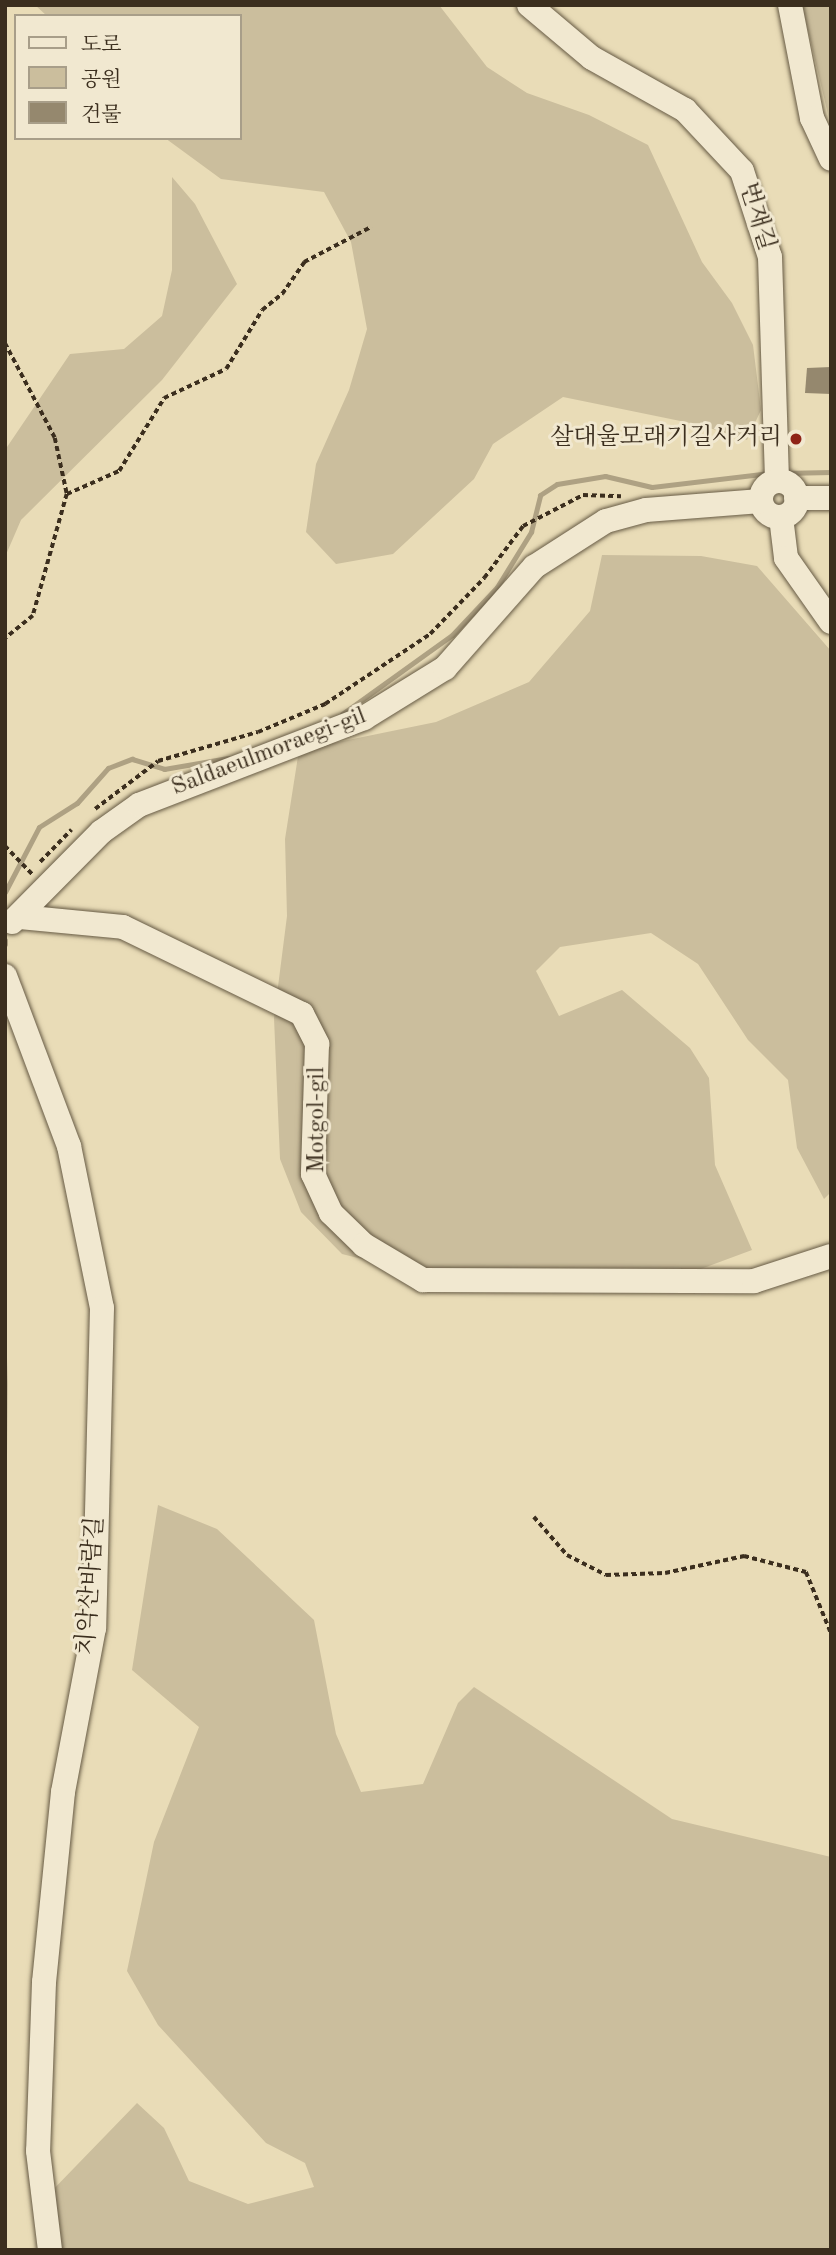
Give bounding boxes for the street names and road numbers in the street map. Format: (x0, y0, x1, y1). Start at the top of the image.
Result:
street label: 번재길 (732, 180, 780, 254)
street label: Saldaeulmoraegi-gil (168, 703, 370, 803)
street label: Motgol-gil (304, 1067, 332, 1173)
street label: 치악산바람길 (73, 1516, 111, 1656)

